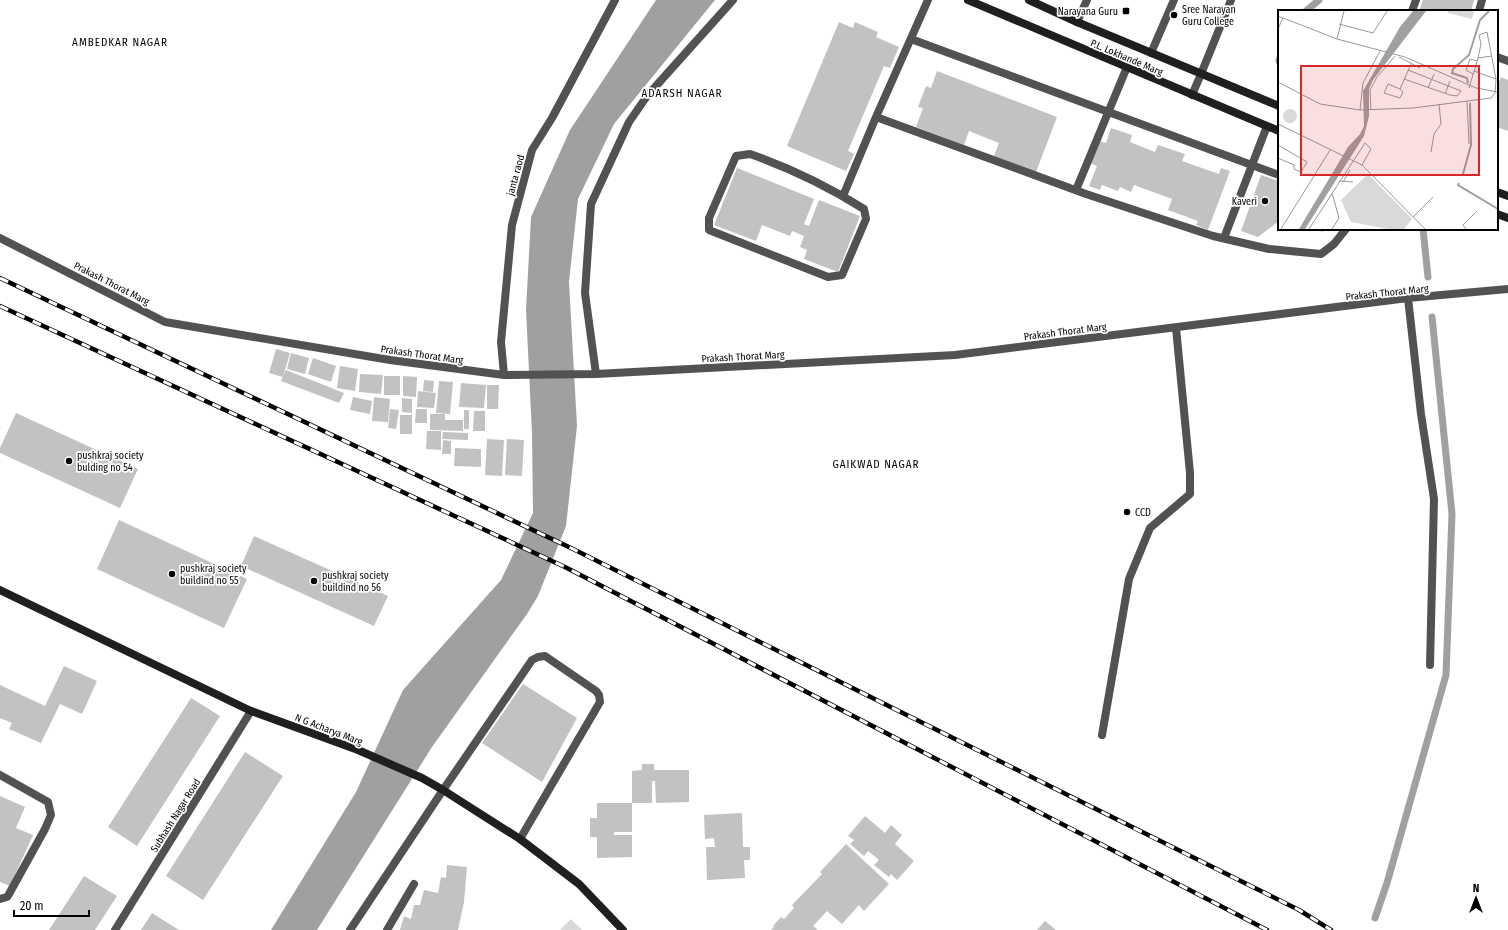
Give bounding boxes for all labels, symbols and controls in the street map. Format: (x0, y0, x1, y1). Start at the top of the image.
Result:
place label: Sree Narayan Guru College (1182, 4, 1236, 28)
place label: Narayana Guru (1058, 6, 1118, 18)
marker: Narayana Guru (1121, 6, 1131, 16)
marker: Sree Narayan Guru College (1169, 10, 1179, 20)
inset map (1278, 10, 1498, 230)
district label: AMBEDKAR NAGAR (72, 36, 168, 49)
street label: P.L. Lokhande Marg (1089, 37, 1165, 79)
district label: ADARSH NAGAR (642, 87, 722, 100)
street label: janta raod (504, 153, 527, 198)
place label: Kaveri (1232, 196, 1257, 208)
marker: Kaveri (1260, 196, 1270, 206)
street label: Prakash Thorat Marg (72, 260, 152, 308)
street label: Prakash Thorat Marg (1345, 283, 1429, 303)
street label: Prakash Thorat Marg (1023, 321, 1107, 343)
street label: Prakash Thorat Marg (380, 343, 464, 367)
street label: Prakash Thorat Marg (701, 349, 785, 365)
place label: pushkraj society bulding no 54 (77, 450, 144, 474)
marker: pushkraj society bulding no 54 (64, 456, 74, 466)
district label: GAIKWAD NAGAR (832, 458, 920, 471)
marker: CCD (1122, 507, 1132, 517)
place label: CCD (1135, 507, 1151, 519)
place label: pushkraj society buildind no 55 (180, 563, 247, 587)
marker: pushkraj society buildind no 55 (167, 569, 177, 579)
place label: pushkraj society buildind no 56 (322, 570, 389, 594)
marker: pushkraj society buildind no 56 (309, 576, 319, 586)
street label: N G Acharya Marg (293, 712, 364, 748)
street label: Subhash Nagar Road (148, 777, 203, 854)
north arrow (1456, 878, 1496, 918)
text: N (1473, 882, 1479, 895)
scale bar (14, 892, 89, 918)
text: 20 m (20, 899, 44, 913)

